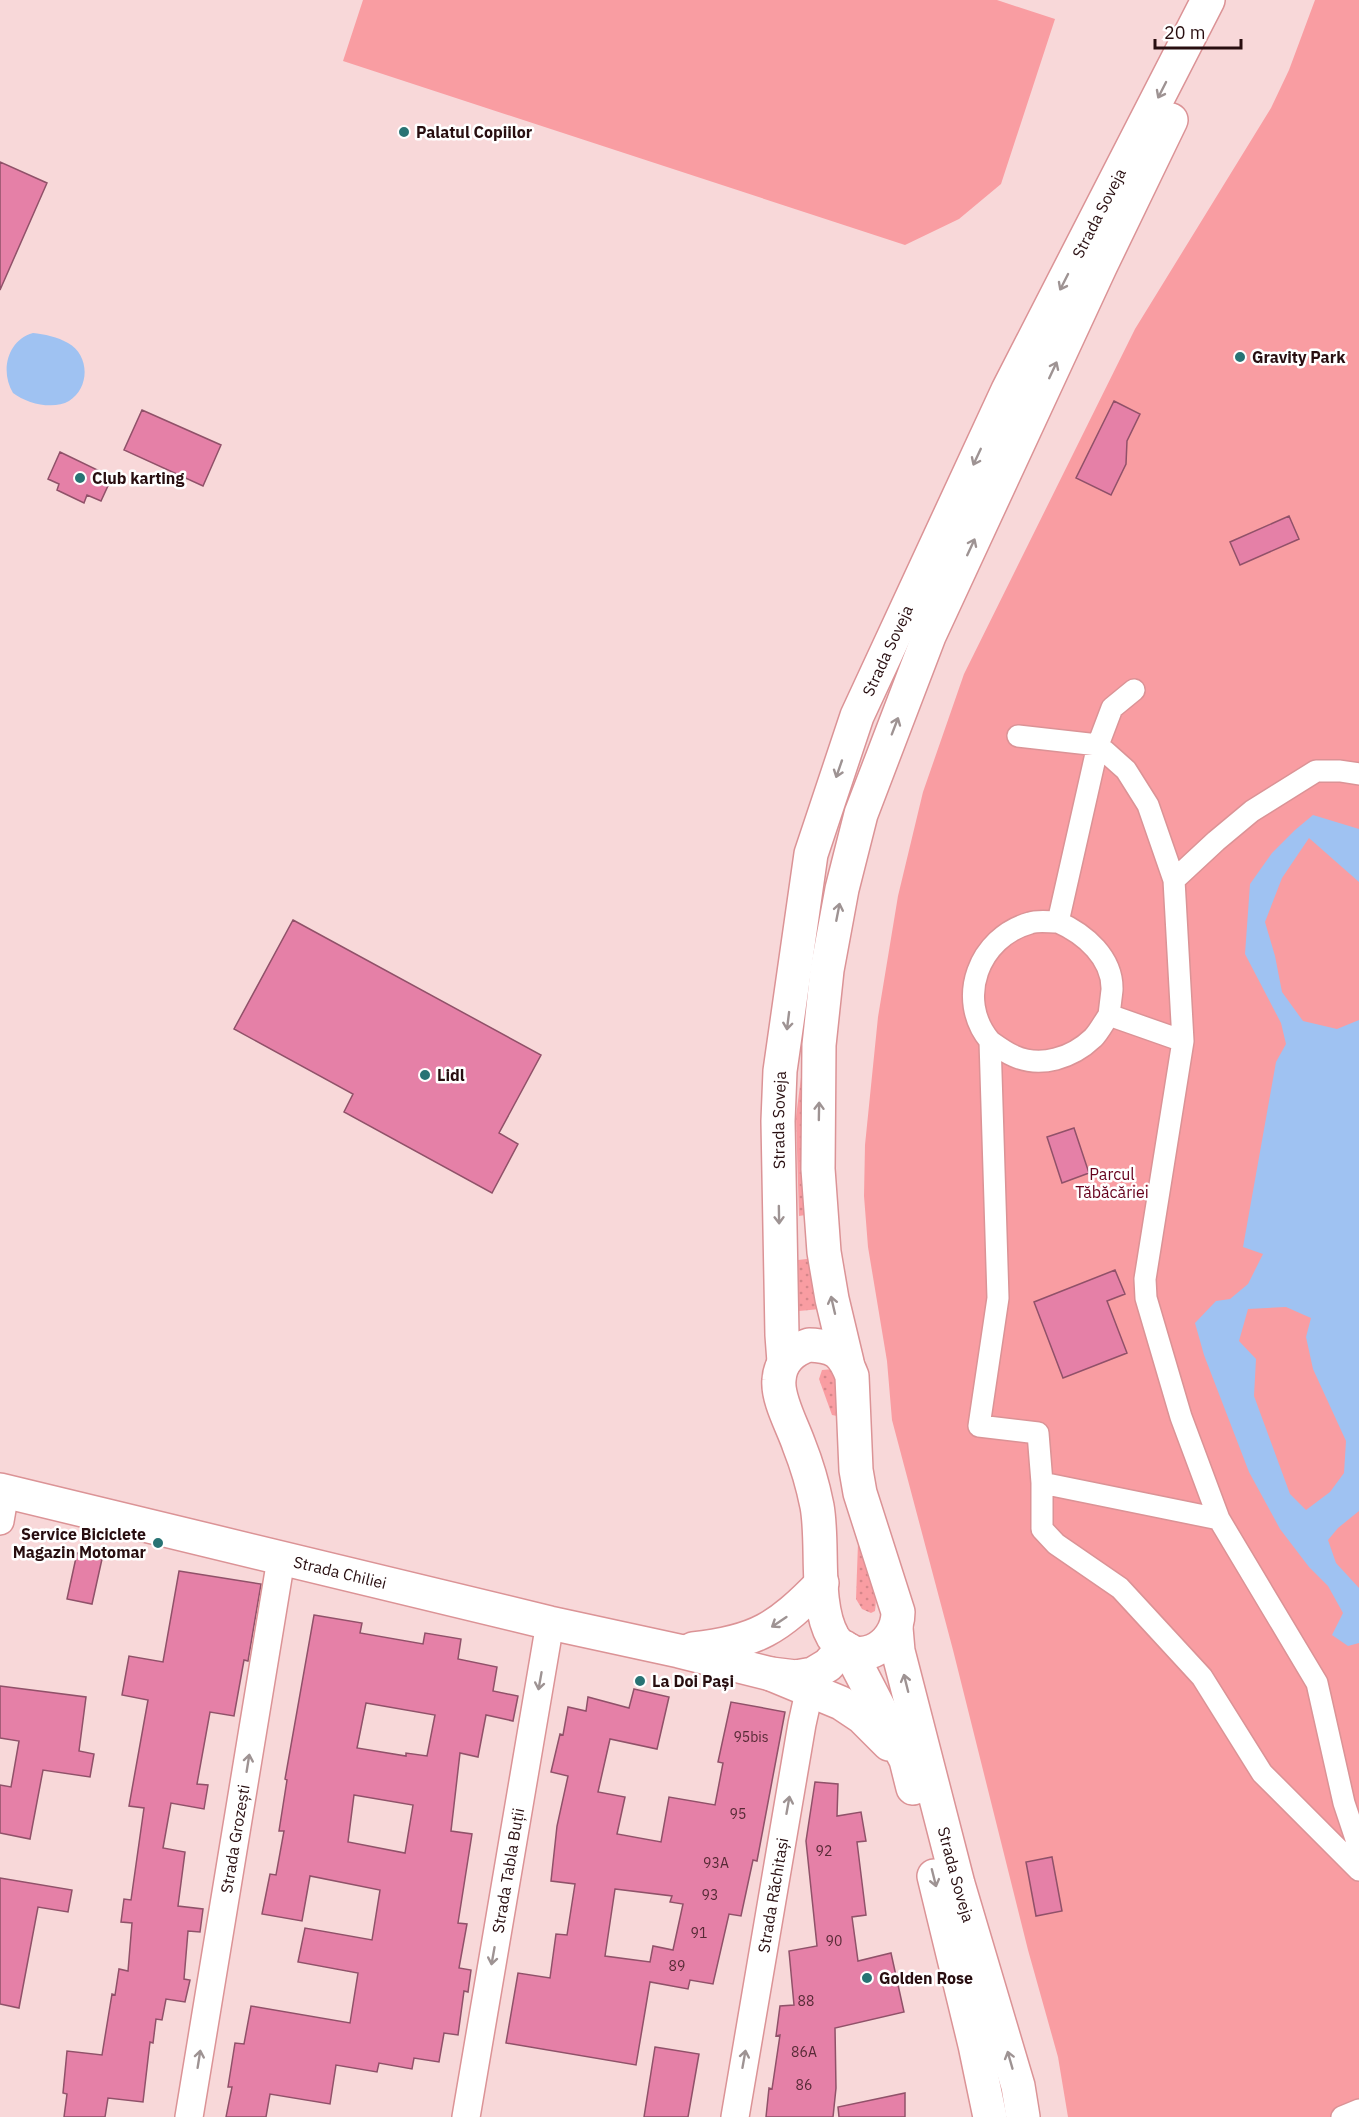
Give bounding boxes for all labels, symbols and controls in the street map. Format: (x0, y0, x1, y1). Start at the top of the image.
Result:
scale bar (1155, 12, 1240, 50)
text: 20 m (1164, 21, 1206, 44)
one-way arrow (1156, 80, 1167, 98)
place label: Palatul Copiilor (416, 122, 533, 142)
marker: Palatul Copiilor (397, 125, 411, 139)
street label: Strada Soveja (1067, 164, 1130, 261)
one-way arrow (1057, 272, 1069, 290)
place label: Gravity Park (1252, 347, 1346, 367)
marker: Gravity Park (1233, 350, 1247, 364)
one-way arrow (1047, 361, 1059, 379)
one-way arrow (971, 447, 983, 465)
place label: Club karting (92, 468, 184, 488)
marker: Club karting (73, 471, 87, 485)
one-way arrow (965, 538, 977, 556)
street label: Strada Soveja (858, 601, 917, 699)
one-way arrow (890, 717, 901, 736)
one-way arrow (833, 759, 844, 778)
one-way arrow (833, 903, 844, 923)
one-way arrow (782, 1010, 793, 1030)
place label: Lidl (437, 1065, 465, 1085)
marker: Lidl (418, 1068, 432, 1082)
street label: Strada Soveja (768, 1070, 790, 1169)
one-way arrow (813, 1101, 825, 1121)
park label: Parcul Tăbăcăriei (1075, 1164, 1149, 1202)
one-way arrow (773, 1205, 785, 1225)
one-way arrow (827, 1295, 839, 1314)
place label: Service Biciclete Magazin Motomar (13, 1524, 147, 1562)
marker: Service Biciclete Magazin Motomar (151, 1536, 165, 1550)
street label: Strada Chiliei (292, 1551, 389, 1593)
one-way arrow (771, 1616, 787, 1628)
one-way arrow (535, 1671, 546, 1690)
place label: La Doi Pași (652, 1671, 734, 1691)
marker: La Doi Pași (633, 1674, 647, 1688)
one-way arrow (900, 1674, 912, 1693)
house number: 95bis (733, 1728, 769, 1746)
one-way arrow (242, 1754, 253, 1774)
street label: Strada Grozești (216, 1783, 254, 1895)
one-way arrow (783, 1796, 794, 1815)
house number: 95 (730, 1805, 746, 1823)
street label: Strada Tabla Buții (487, 1806, 528, 1935)
street label: Strada Soveja (934, 1825, 979, 1925)
street label: Strada Răchitași (753, 1836, 792, 1954)
house number: 92 (816, 1842, 832, 1860)
house number: 93A (703, 1854, 729, 1872)
one-way arrow (929, 1868, 941, 1887)
house number: 93 (702, 1886, 718, 1904)
house number: 91 (691, 1924, 707, 1942)
house number: 90 (826, 1932, 842, 1950)
one-way arrow (487, 1946, 498, 1965)
house number: 89 (669, 1957, 685, 1975)
place label: Golden Rose (879, 1968, 973, 1988)
marker: Golden Rose (860, 1971, 874, 1985)
house number: 88 (798, 1992, 814, 2010)
house number: 86A (791, 2043, 817, 2061)
one-way arrow (194, 2050, 205, 2070)
one-way arrow (739, 2050, 750, 2070)
one-way arrow (1004, 2051, 1015, 2070)
house number: 86 (796, 2076, 812, 2094)

